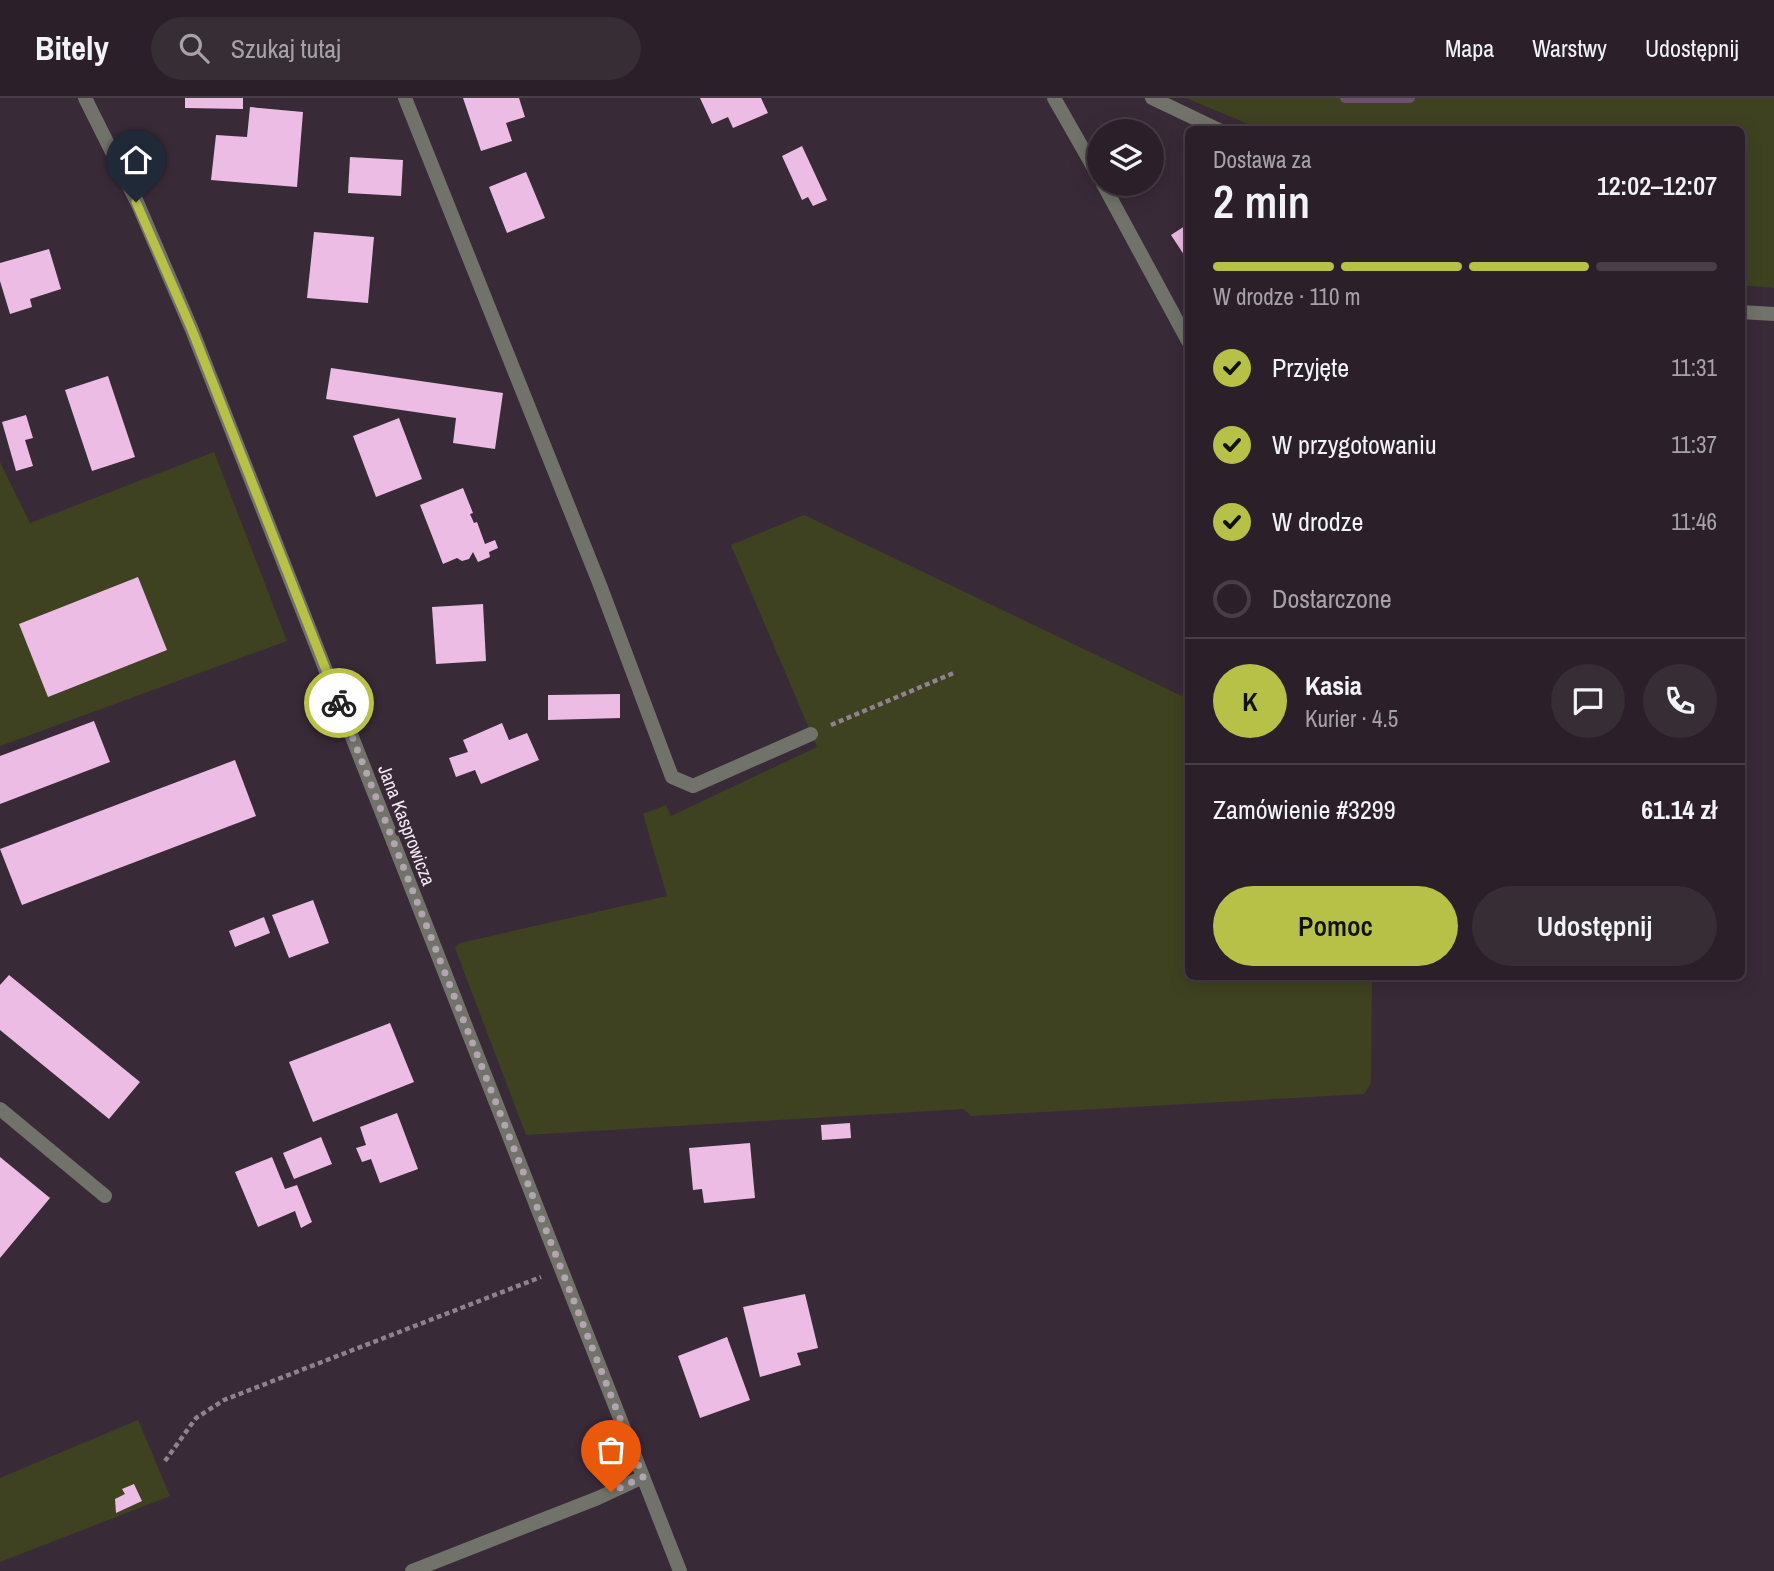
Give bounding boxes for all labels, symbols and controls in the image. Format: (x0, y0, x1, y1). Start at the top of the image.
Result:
search box (151, 17, 641, 80)
text: Bitely (35, 26, 109, 70)
icon: search (175, 29, 213, 67)
text: Szukaj tutaj (231, 31, 341, 66)
text: Mapa (1445, 32, 1494, 64)
text: Warstwy (1532, 32, 1607, 64)
text: Udostępnij (1645, 32, 1739, 64)
map controls (1087, 119, 1164, 196)
button: layers (1087, 119, 1164, 196)
pin (106, 130, 166, 202)
icon: home (117, 141, 155, 179)
text: Dostawa za (1213, 144, 1312, 175)
text: 12:02–12:07 (1597, 168, 1717, 203)
text: 2 min (1213, 170, 1310, 232)
text: W drodze · 110 m (1213, 281, 1360, 312)
icon: check (1213, 349, 1251, 387)
text: Przyjęte (1272, 350, 1349, 385)
text: 11:31 (1671, 352, 1717, 383)
icon: check (1213, 426, 1251, 464)
text: W przygotowaniu (1272, 427, 1437, 462)
text: 11:37 (1671, 429, 1717, 460)
icon: check (1213, 503, 1251, 541)
text: W drodze (1272, 504, 1363, 539)
text: 11:46 (1671, 506, 1717, 537)
text: Dostarczone (1272, 581, 1392, 616)
button: chat (1551, 664, 1625, 738)
button: phone (1643, 664, 1717, 738)
courier (304, 668, 374, 738)
text: Kasia (1305, 668, 1362, 703)
icon: bike (320, 684, 358, 722)
text: K (1242, 684, 1258, 719)
text: Kurier · 4.5 (1305, 703, 1398, 734)
street label: Jana Kasprowicza (372, 761, 442, 889)
text: Zamówienie #3299 (1213, 792, 1396, 827)
text: 61.14 zł (1641, 792, 1717, 827)
button: Pomoc (1213, 886, 1458, 966)
button: Udostępnij (1472, 886, 1717, 966)
pin (581, 1420, 641, 1492)
icon: bag (592, 1431, 630, 1469)

